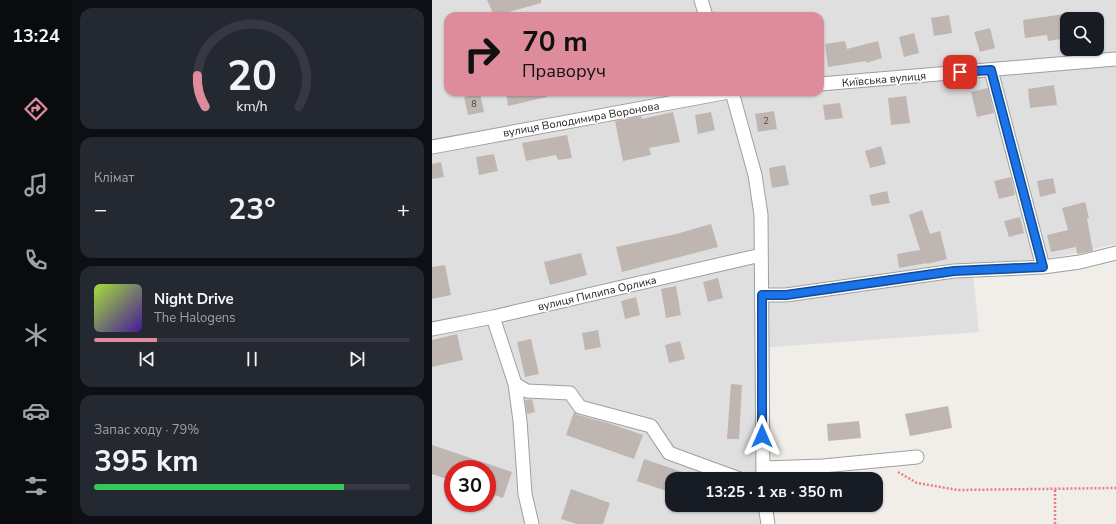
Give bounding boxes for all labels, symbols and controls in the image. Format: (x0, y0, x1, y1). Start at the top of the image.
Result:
map controls (1060, 12, 1104, 56)
button: search (1060, 12, 1104, 56)
text: 70 m (522, 23, 588, 61)
text: 13:24 (12, 24, 60, 48)
icon: right (456, 28, 508, 80)
text: 20 (227, 47, 277, 104)
pin (943, 55, 977, 89)
text: Праворуч (522, 59, 606, 83)
icon: arrive (949, 61, 971, 83)
street label: Київська вулиця (841, 68, 927, 91)
icon: directions (22, 95, 50, 123)
text: km/h (236, 96, 268, 115)
house number: 8 (471, 98, 477, 110)
street label: вулиця Володимира Воронова (502, 98, 661, 141)
house number: 2 (763, 115, 769, 127)
text: Клімат (94, 169, 134, 187)
icon: music (22, 171, 50, 199)
text: 23° (228, 189, 276, 230)
text: − (94, 195, 107, 225)
text: + (397, 195, 410, 225)
icon: phone (22, 246, 50, 274)
street label: вулиця Пилипа Орлика (536, 272, 658, 314)
text: Night Drive (154, 289, 234, 309)
text: The Halogens (154, 309, 235, 327)
icon: climate (22, 321, 50, 349)
icon: previous (136, 348, 158, 370)
icon: pause (241, 348, 263, 370)
icon: next (346, 348, 368, 370)
icon: car (22, 397, 50, 425)
position arrow (741, 415, 783, 457)
text: Запас ходу · 79% (94, 421, 199, 439)
text: 395 km (94, 441, 199, 482)
speed limit sign: 30 (444, 460, 496, 512)
icon: filters (22, 472, 50, 500)
text: 13:25 · 1 хв · 350 m (705, 482, 843, 502)

